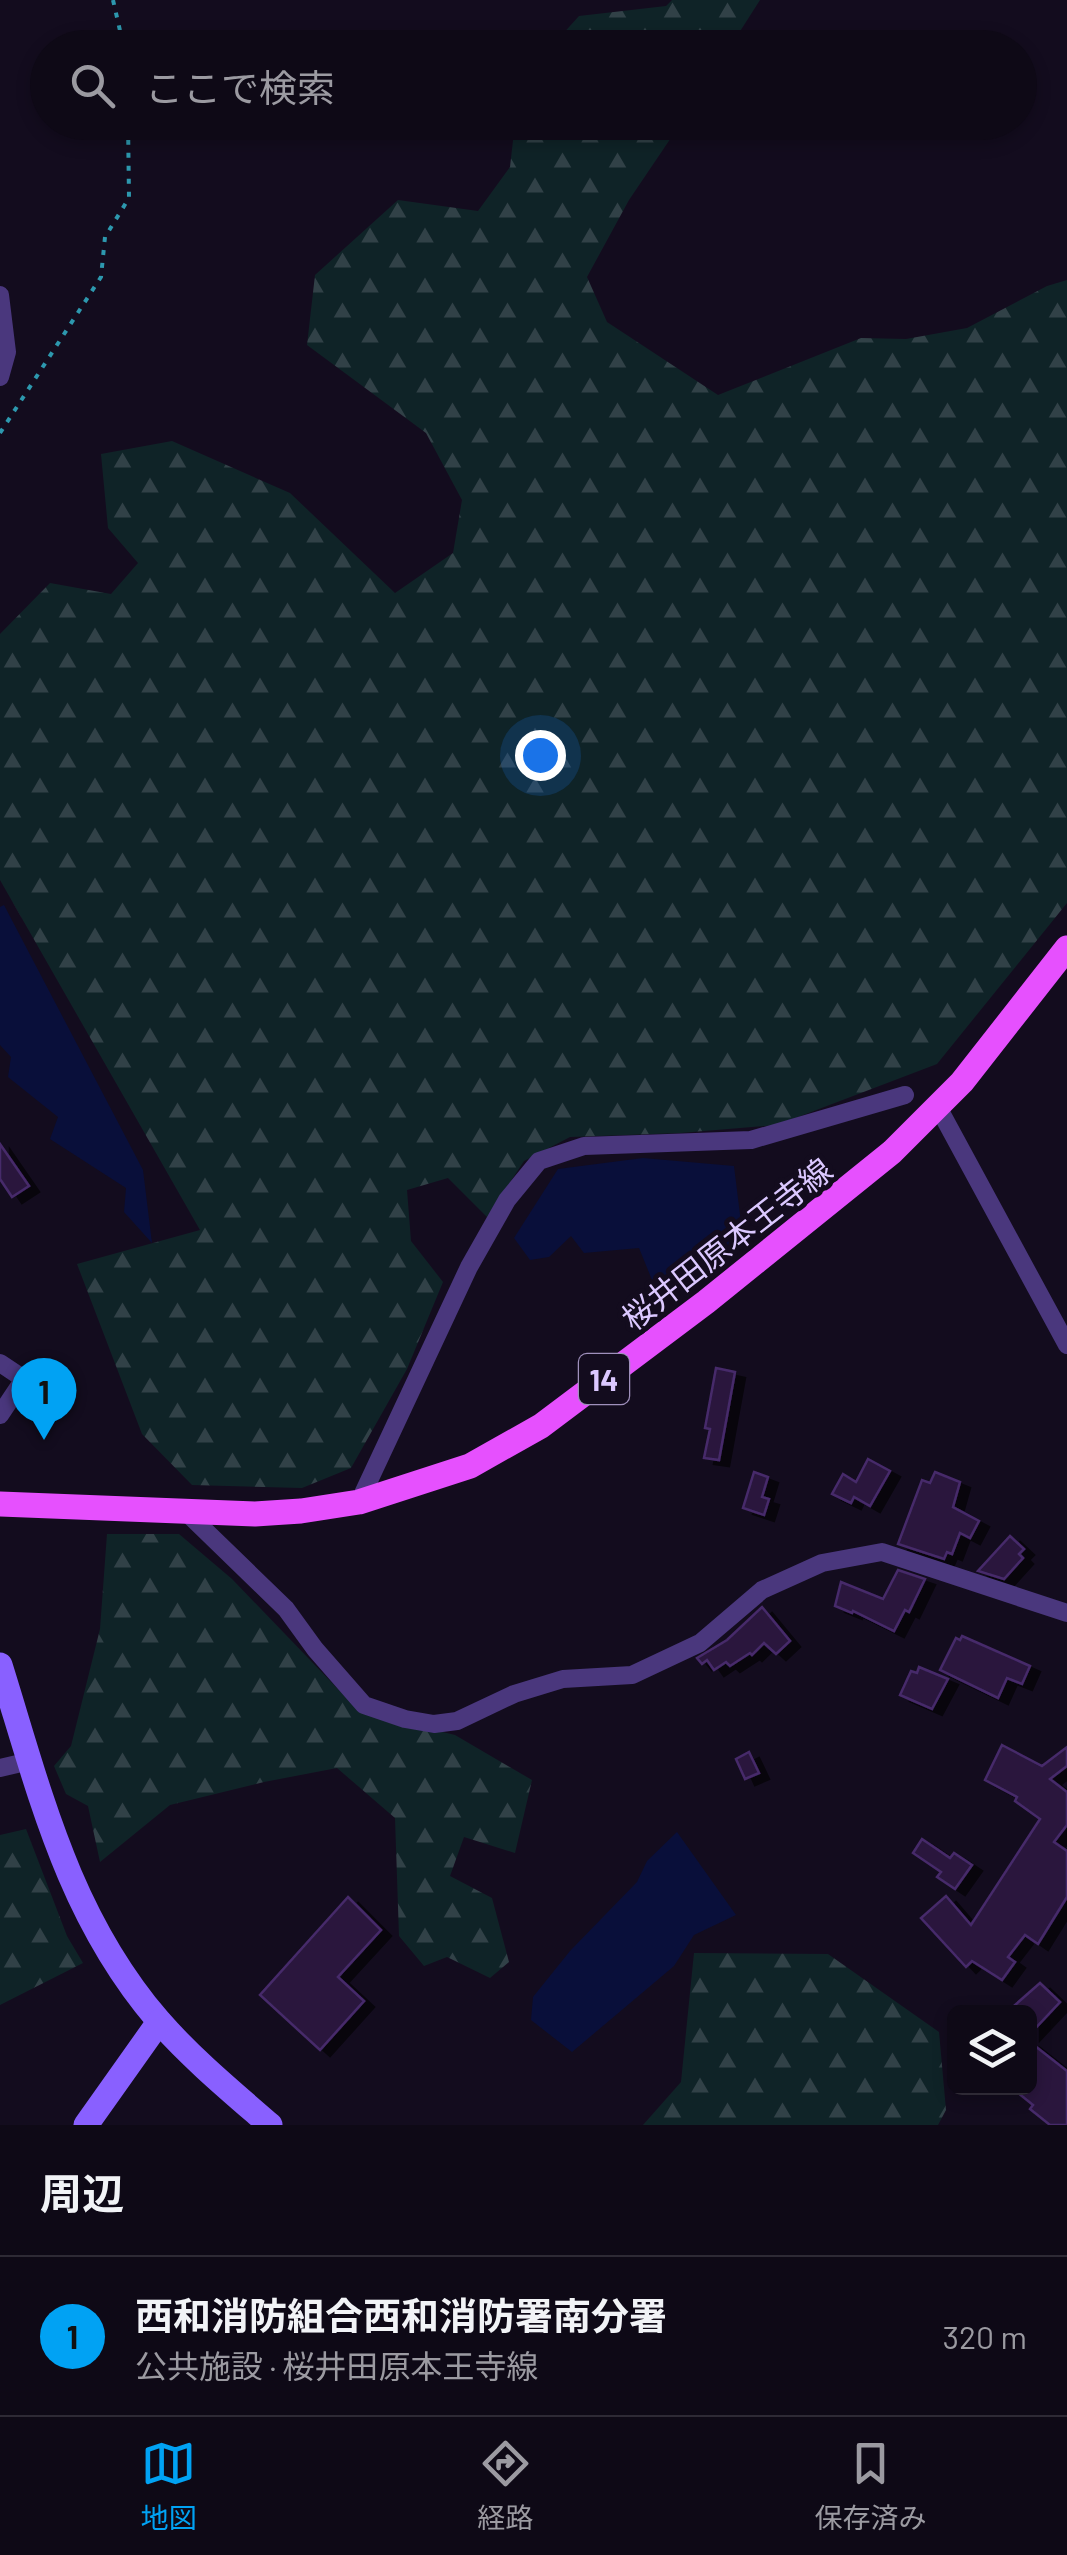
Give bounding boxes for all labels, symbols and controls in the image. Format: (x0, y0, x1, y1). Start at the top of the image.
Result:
search box (30, 30, 1037, 140)
icon: search (65, 58, 120, 113)
text: ここで検索 (145, 64, 335, 110)
your location (515, 730, 566, 781)
street label: 桜井田原本王寺線 (613, 1149, 839, 1337)
road number: 14 (579, 1354, 629, 1404)
pin: 1 (12, 1358, 76, 1440)
map controls (947, 2005, 1037, 2095)
button: layers (947, 2005, 1037, 2095)
text: 周辺 (40, 2167, 124, 2217)
text: 西和消防組合西和消防署南分署 (135, 2292, 667, 2338)
text: 1 (67, 2317, 78, 2355)
text: 320 m (942, 2317, 1027, 2355)
text: 公共施設 · 桜井田原本王寺線 (135, 2346, 539, 2384)
tab: 地図 (140, 2436, 197, 2536)
tab: 経路 (477, 2436, 534, 2536)
tab: 保存済み (814, 2436, 927, 2536)

